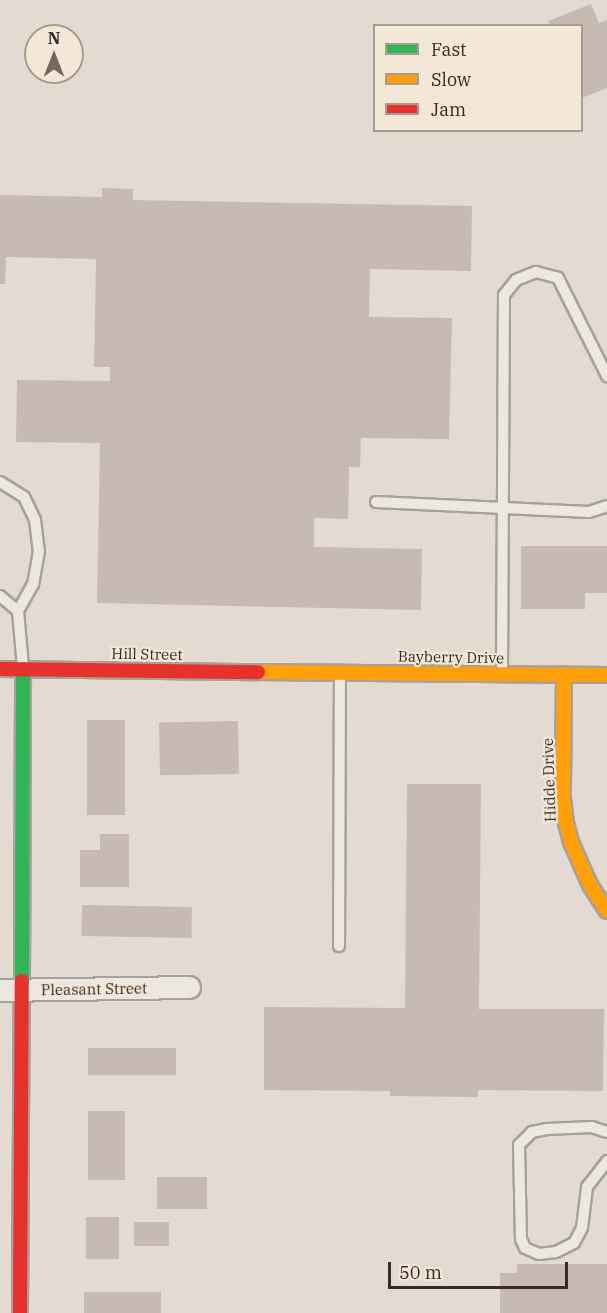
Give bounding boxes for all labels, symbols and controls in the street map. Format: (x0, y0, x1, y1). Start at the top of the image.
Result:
north arrow (24, 24, 84, 84)
legend (373, 24, 583, 132)
text: N (48, 28, 60, 48)
text: Fast (431, 38, 466, 61)
text: Slow (431, 68, 471, 91)
text: Jam (431, 98, 466, 121)
street label: Hill Street (111, 644, 183, 664)
street label: Bayberry Drive (398, 647, 504, 667)
street label: Hidde Drive (539, 738, 559, 822)
street label: Pleasant Street (41, 979, 147, 999)
scale bar (391, 1250, 571, 1288)
text: 50 m (399, 1261, 442, 1284)

